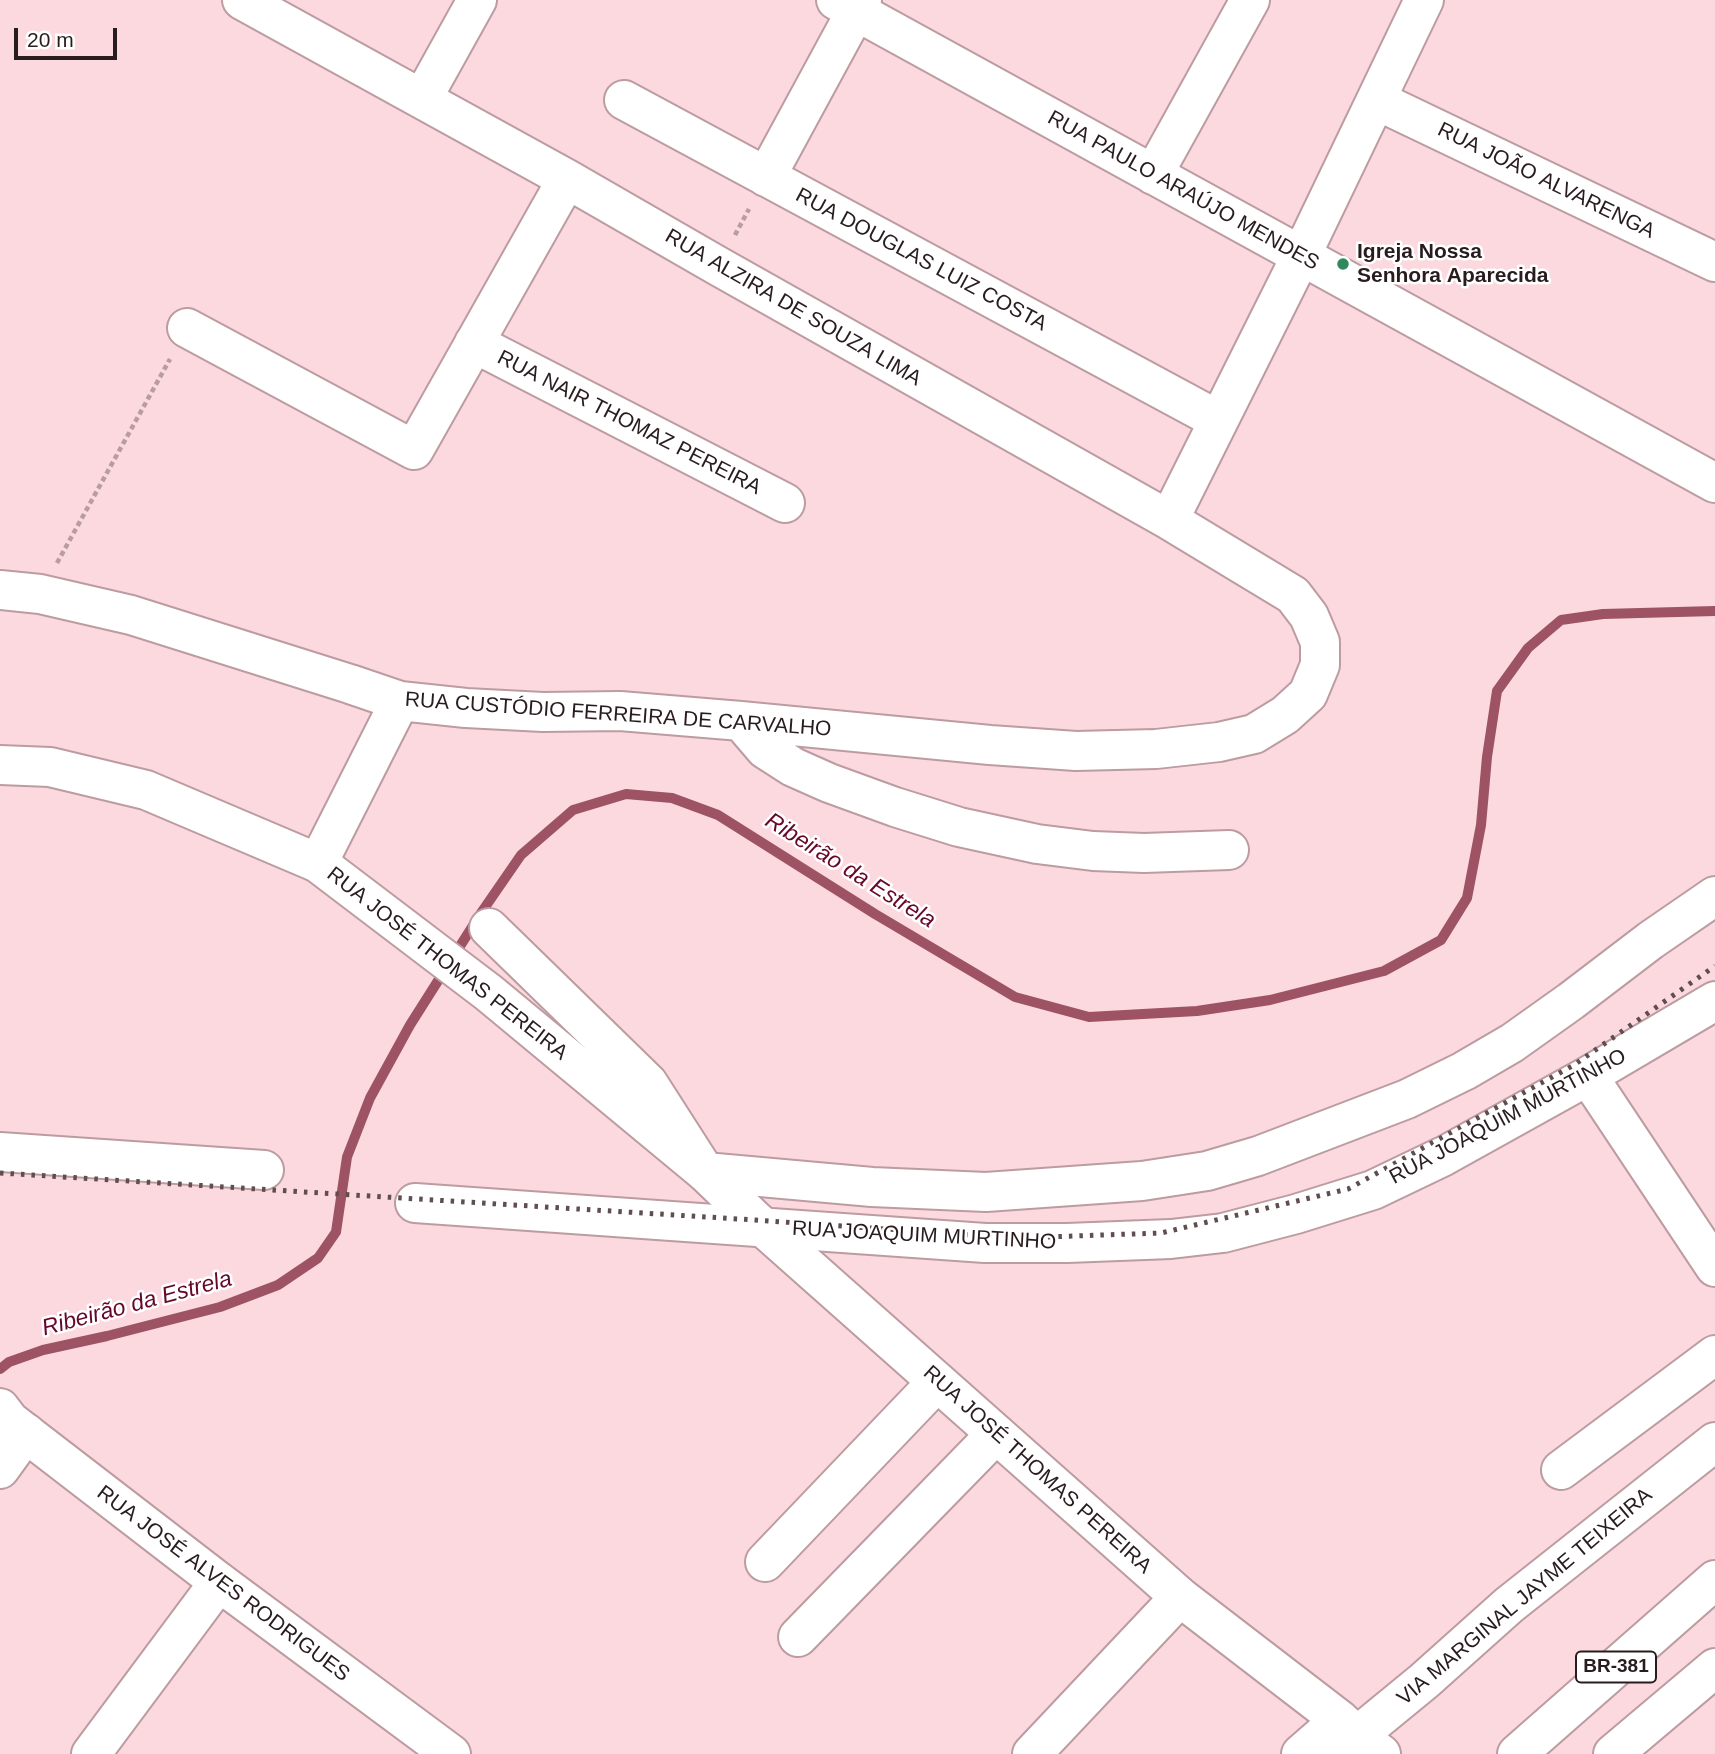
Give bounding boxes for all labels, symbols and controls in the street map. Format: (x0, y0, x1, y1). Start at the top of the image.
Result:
scale bar (18, 14, 121, 58)
text: 20 m (27, 28, 74, 51)
street label: RUA PAULO ARAÚJO MENDES (1043, 106, 1323, 276)
street label: RUA JOÃO ALVARENGA (1433, 117, 1659, 245)
street label: RUA DOUGLAS LUIZ COSTA (791, 183, 1051, 337)
street label: RUA ALZIRA DE SOUZA LIMA (660, 224, 926, 392)
place label: Igreja Nossa Senhora Aparecida (1357, 239, 1548, 289)
marker: Igreja Nossa Senhora Aparecida (1335, 256, 1351, 272)
street label: RUA NAIR THOMAZ PEREIRA (493, 345, 765, 501)
street label: RUA CUSTÓDIO FERREIRA DE CARVALHO (404, 688, 832, 742)
water label: Ribeirão da Estrela (760, 807, 940, 935)
street label: RUA JOSÉ THOMAS PEREIRA (322, 862, 572, 1066)
street label: RUA JOAQUIM MURTINHO (1385, 1044, 1631, 1190)
street label: RUA JOAQUIM MURTINHO (791, 1216, 1057, 1256)
water label: Ribeirão da Estrela (39, 1265, 235, 1343)
street label: RUA JOSÉ THOMAS PEREIRA (918, 1361, 1156, 1579)
street label: RUA JOSÉ ALVES RODRIGUES (92, 1481, 354, 1687)
street label: VIA MARGINAL JAYME TEIXEIRA (1392, 1483, 1658, 1711)
road number: BR-381 (1576, 1652, 1656, 1682)

